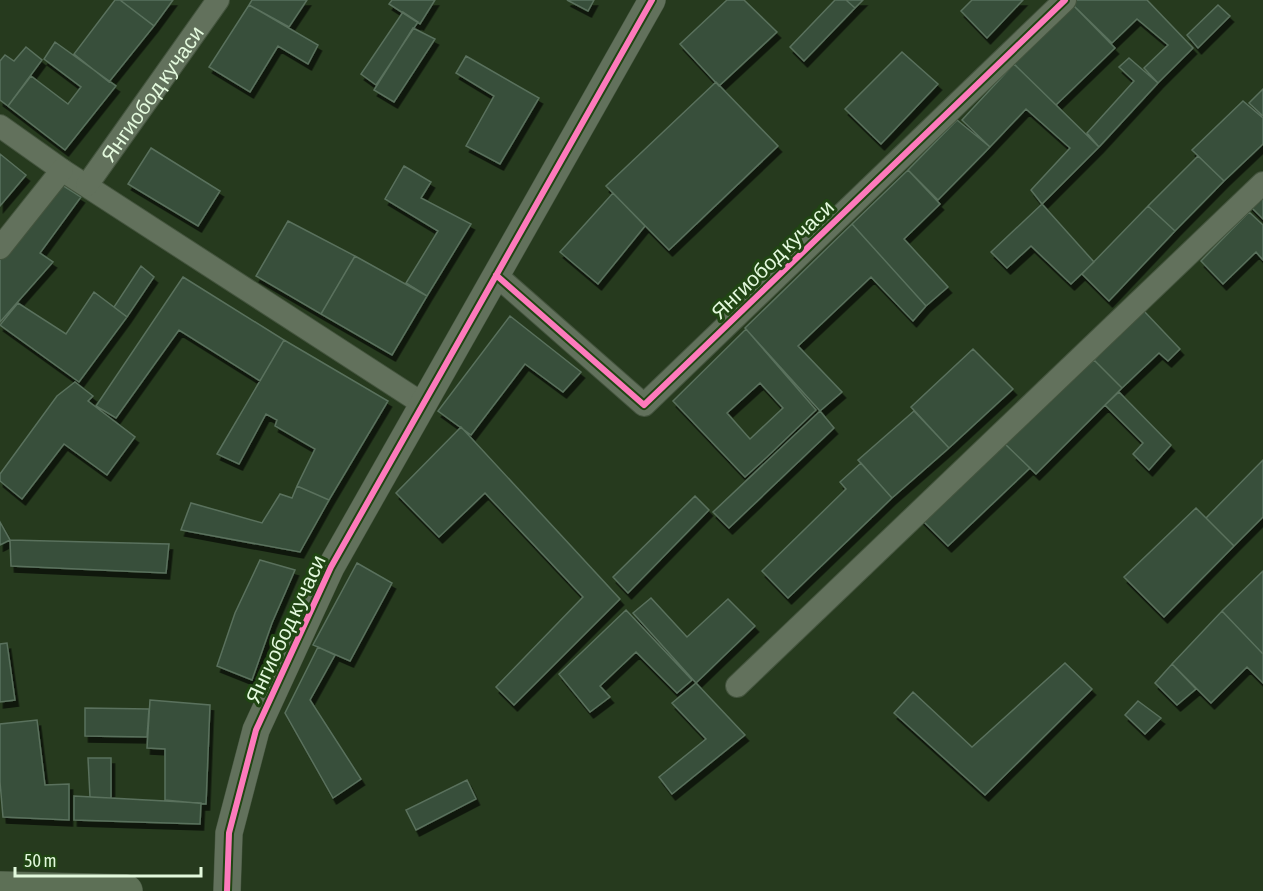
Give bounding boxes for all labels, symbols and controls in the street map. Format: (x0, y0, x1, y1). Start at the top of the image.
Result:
street label: Янгиобод кучаси (95, 21, 208, 166)
street label: Янгиобод кучаси (706, 194, 838, 324)
street label: Янгиобод кучаси (240, 551, 330, 707)
scale bar (15, 840, 201, 878)
text: 50 m (24, 850, 56, 871)

